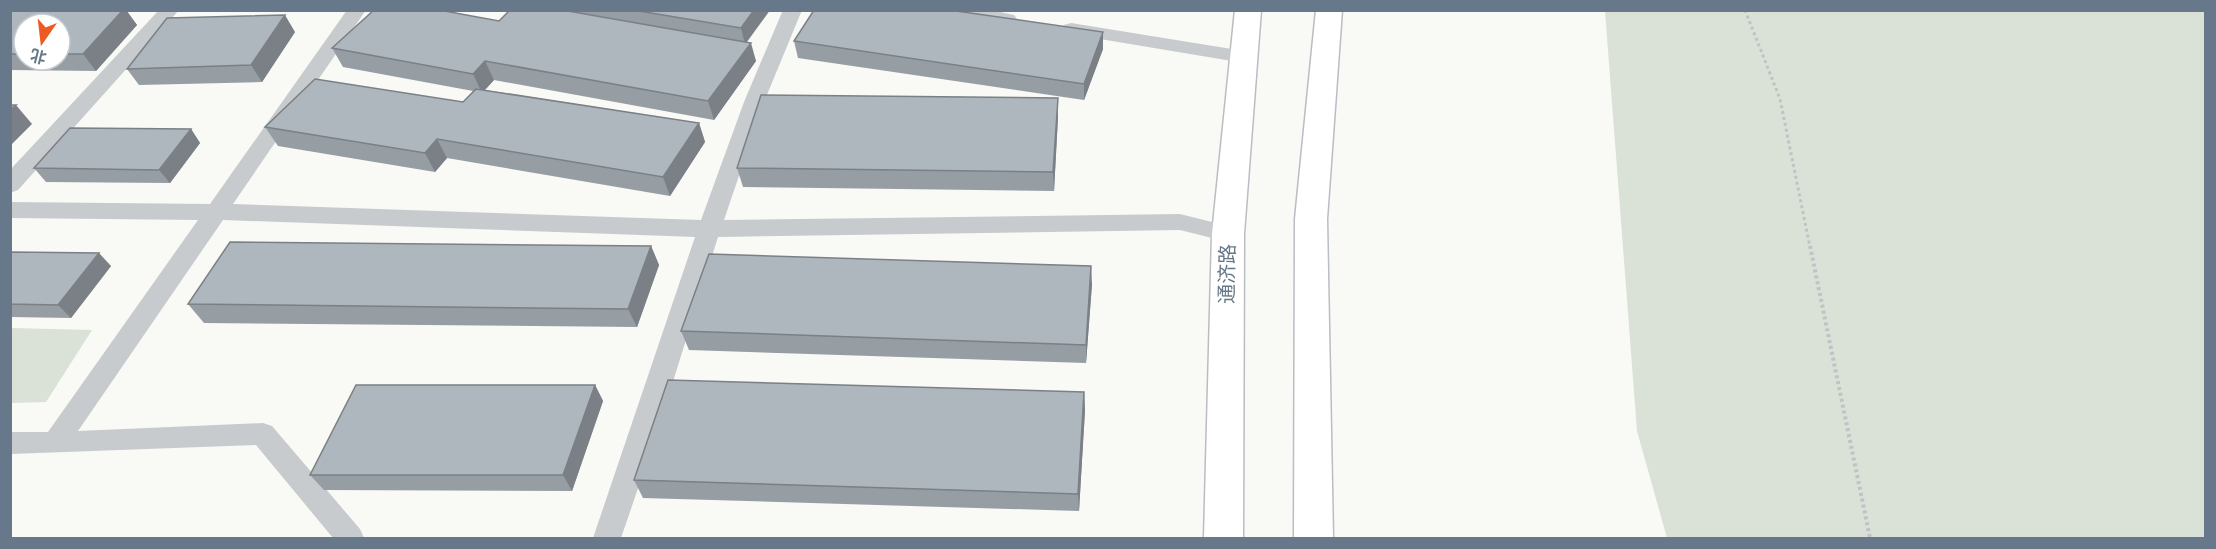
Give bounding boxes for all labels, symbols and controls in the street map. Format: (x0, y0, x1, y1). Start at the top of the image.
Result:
north arrow (12, 12, 72, 72)
text: 北 (28, 45, 49, 67)
street label: 通济路 (1214, 244, 1240, 304)

